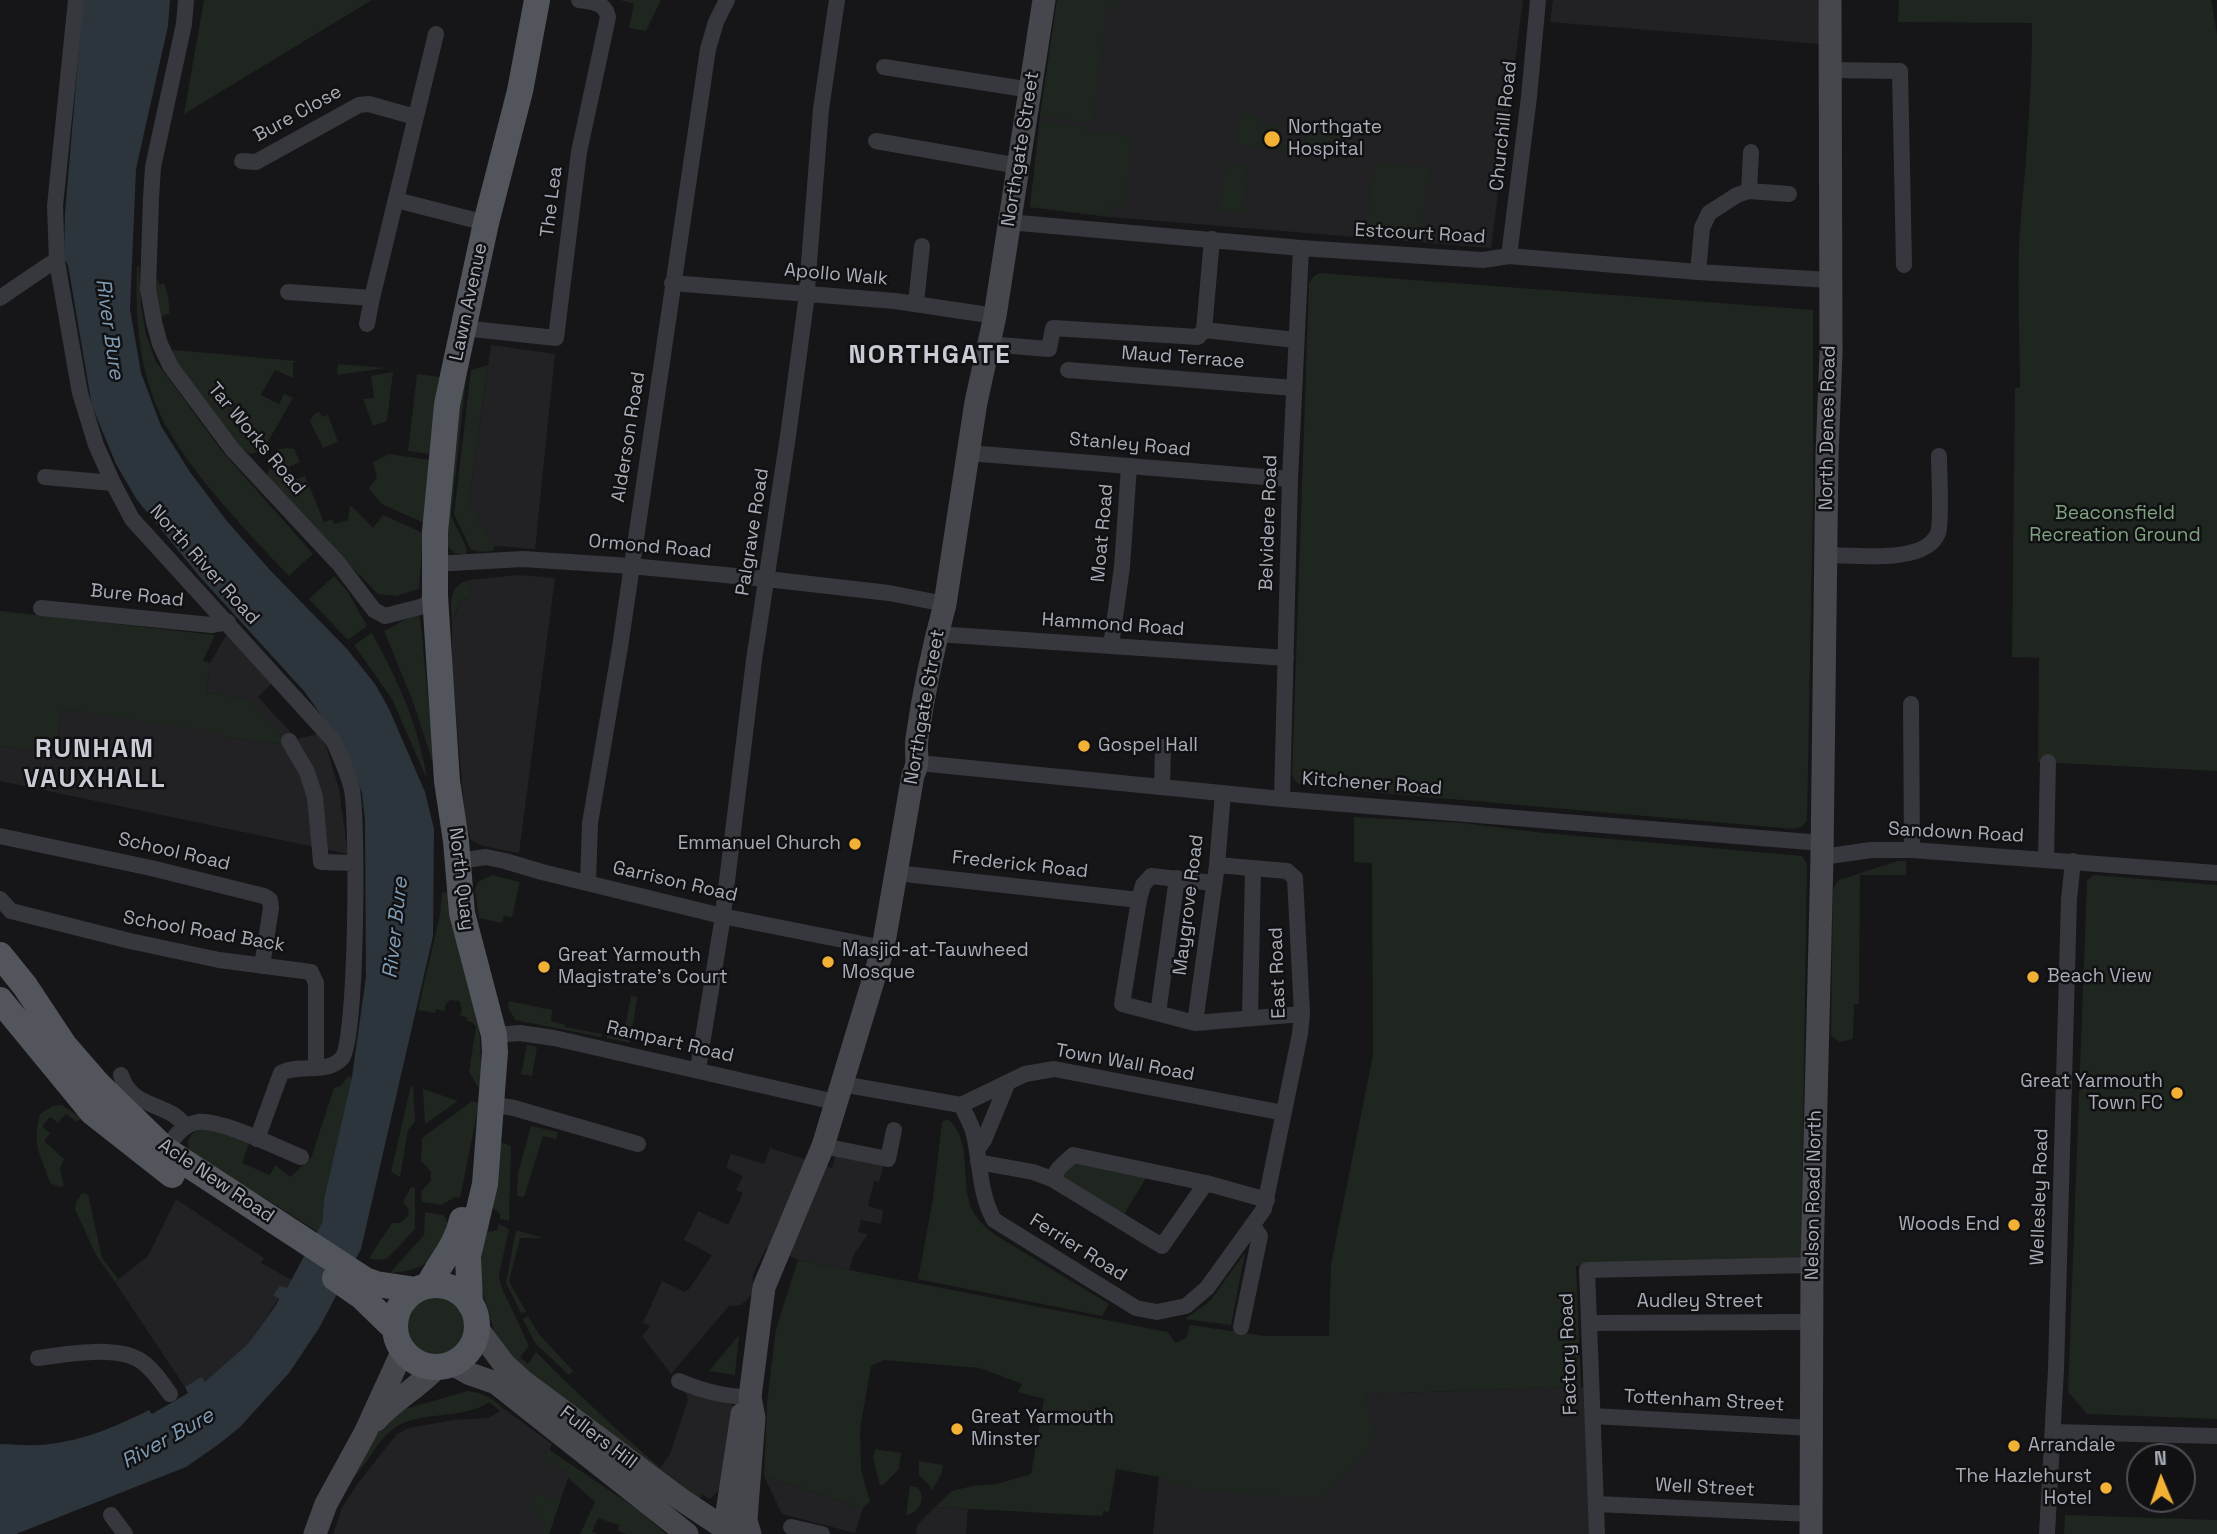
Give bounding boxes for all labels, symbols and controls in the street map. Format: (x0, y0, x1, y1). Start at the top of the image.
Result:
street label: Churchill Road (1486, 60, 1522, 192)
street label: Northgate Street (997, 70, 1045, 228)
street label: Bure Close (250, 81, 346, 147)
place label: Northgate Hospital (1288, 117, 1382, 161)
marker: Northgate Hospital (1262, 129, 1282, 149)
street label: The Lea (536, 165, 568, 239)
street label: Estcourt Road (1354, 219, 1486, 249)
street label: Lawn Avenue (445, 241, 493, 363)
street label: Apollo Walk (783, 259, 889, 291)
water label: River Bure (89, 277, 129, 381)
district label: NORTHGATE (850, 340, 1010, 372)
street label: Maud Terrace (1121, 342, 1245, 374)
street label: North Denes Road (1815, 345, 1841, 511)
street label: Alderson Road (607, 370, 651, 504)
street label: Tar Works Road (203, 378, 309, 500)
street label: Stanley Road (1068, 428, 1192, 462)
street label: Belvidere Road (1255, 454, 1283, 592)
street label: Palgrave Road (732, 467, 774, 597)
street label: Moat Road (1087, 483, 1119, 583)
street label: North River Road (144, 500, 264, 630)
park label: Beaconsfield Recreation Ground (2029, 503, 2201, 547)
street label: Ormond Road (588, 530, 712, 564)
street label: Bure Road (89, 580, 185, 612)
street label: Hammond Road (1041, 609, 1185, 641)
street label: Northgate Street (900, 628, 950, 786)
district label: RUNHAM VAUXHALL (24, 734, 166, 796)
place label: Gospel Hall (1098, 735, 1198, 757)
marker: Gospel Hall (1076, 738, 1092, 754)
street label: Kitchener Road (1301, 768, 1443, 800)
street label: Sandown Road (1887, 818, 2025, 848)
street label: North Quay (443, 826, 479, 932)
street label: School Road (116, 828, 232, 876)
place label: Emmanuel Church (678, 833, 841, 855)
street label: Maygrove Road (1169, 833, 1209, 977)
marker: Emmanuel Church (847, 836, 863, 852)
street label: Frederick Road (951, 847, 1089, 883)
street label: Garrison Road (610, 857, 740, 907)
water label: River Bure (378, 876, 414, 980)
street label: School Road Back (121, 907, 287, 957)
street label: East Road (1265, 927, 1291, 1019)
place label: Masjid-at-Tauwheed Mosque (842, 940, 1029, 984)
place label: Great Yarmouth Magistrate's Court (558, 945, 728, 989)
marker: Masjid-at-Tauwheed Mosque (820, 954, 836, 970)
marker: Great Yarmouth Magistrate's Court (536, 959, 552, 975)
place label: Beach View (2047, 966, 2152, 988)
marker: Beach View (2025, 969, 2041, 985)
street label: Rampart Road (604, 1016, 736, 1068)
street label: Town Wall Road (1054, 1040, 1196, 1086)
place label: Great Yarmouth Town FC (2020, 1071, 2163, 1115)
marker: Great Yarmouth Town FC (2169, 1085, 2185, 1101)
street label: Nelson Road North (1801, 1110, 1827, 1280)
street label: Wellesley Road (2026, 1128, 2054, 1266)
street label: Acle New Road (154, 1134, 278, 1228)
street label: Ferrier Road (1025, 1209, 1131, 1287)
place label: Woods End (1898, 1214, 2000, 1236)
marker: Woods End (2006, 1217, 2022, 1233)
street label: Audley Street (1637, 1291, 1763, 1313)
street label: Factory Road (1555, 1293, 1583, 1415)
street label: Tottenham Street (1623, 1385, 1785, 1417)
street label: Fullers Hill (555, 1402, 641, 1474)
water label: River Bure (117, 1403, 219, 1475)
place label: Great Yarmouth Minster (971, 1407, 1114, 1451)
marker: Great Yarmouth Minster (949, 1421, 965, 1437)
place label: Arrandale (2028, 1435, 2116, 1457)
marker: Arrandale (2006, 1438, 2022, 1454)
north arrow (2126, 1443, 2196, 1513)
text: N (2154, 1446, 2167, 1471)
place label: The Hazlehurst Hotel (1955, 1466, 2092, 1510)
street label: Well Street (1655, 1474, 1755, 1502)
marker: The Hazlehurst Hotel (2098, 1480, 2114, 1496)

